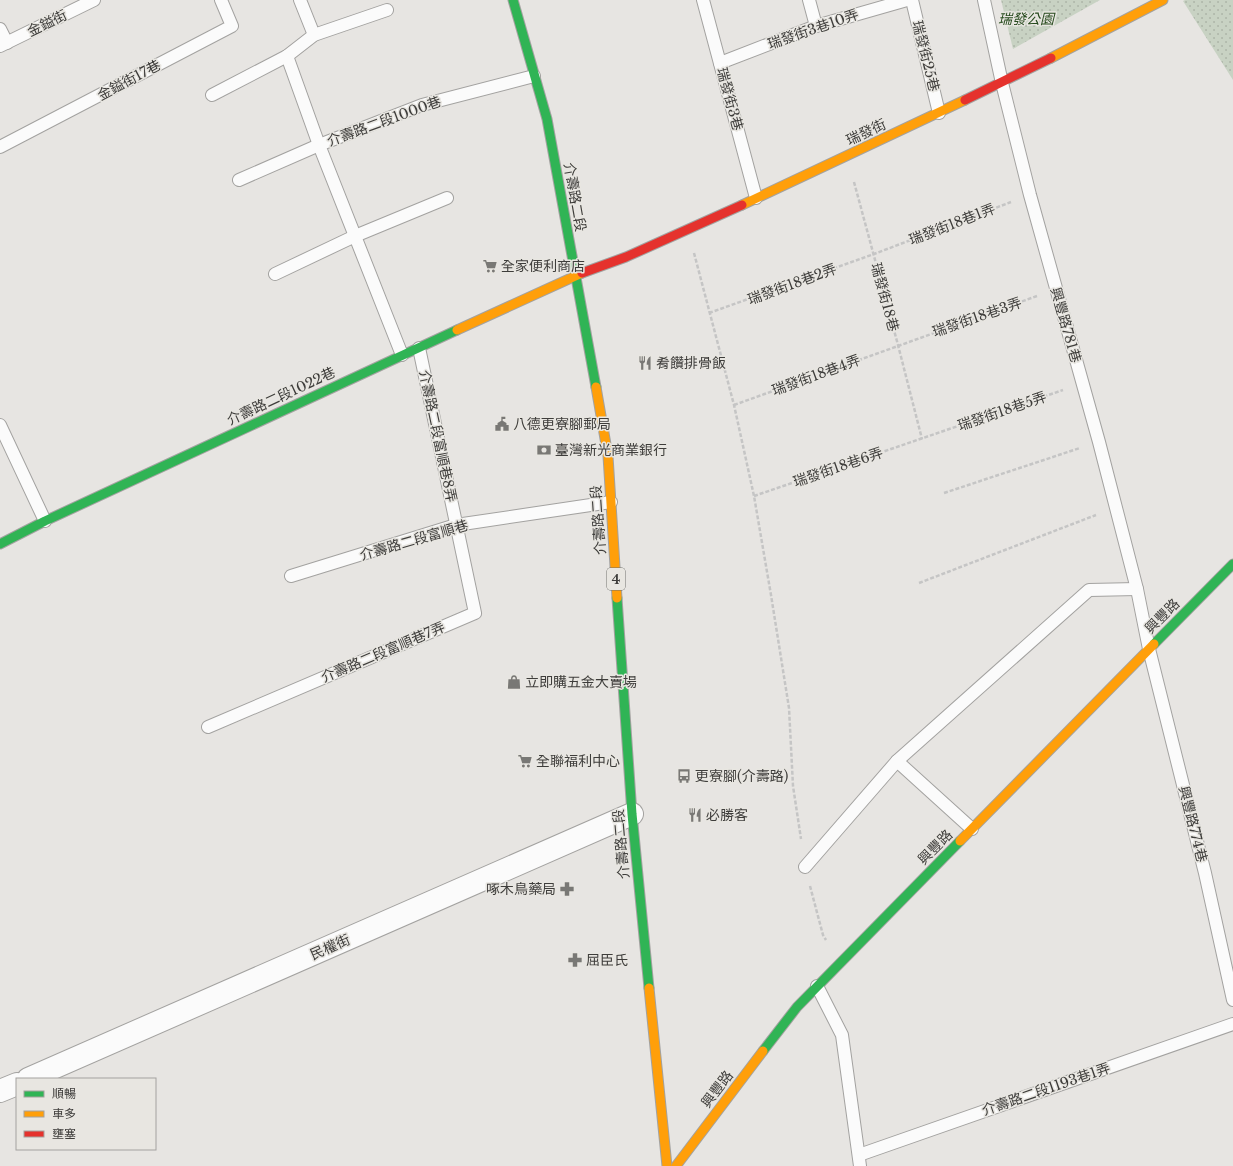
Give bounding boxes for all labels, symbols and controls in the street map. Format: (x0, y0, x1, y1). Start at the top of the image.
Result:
street label: 瑞發街3巷10弄 (765, 5, 861, 53)
street label: 金鎰街 (24, 6, 70, 40)
park label: 瑞發公園 (998, 10, 1056, 28)
street label: 瑞發街25巷 (908, 19, 944, 93)
street label: 金鎰街17巷 (94, 56, 164, 104)
street label: 瑞發街3巷 (713, 65, 747, 133)
street label: 介壽路二段1000巷 (324, 92, 444, 150)
street label: 瑞發街 (843, 115, 889, 149)
street label: 介壽路二段 (560, 161, 590, 233)
street label: 瑞發街18巷1弄 (906, 199, 998, 249)
place label: 全家便利商店 (501, 257, 585, 275)
supermarket icon: 全家便利商店 (482, 258, 498, 274)
street label: 瑞發街18巷2弄 (745, 260, 839, 308)
street label: 瑞發街18巷 (867, 261, 903, 333)
street label: 興豐路781巷 (1047, 285, 1085, 365)
street label: 瑞發街18巷3弄 (930, 293, 1024, 341)
street label: 瑞發街18巷4弄 (769, 351, 863, 399)
place label: 肴饡排骨飯 (656, 354, 726, 372)
restaurant icon: 肴饡排骨飯 (637, 355, 653, 371)
street label: 介壽路二段1022巷 (224, 363, 338, 429)
street label: 介壽路二段富順巷8弄 (415, 368, 461, 504)
street label: 瑞發街18巷5弄 (955, 387, 1049, 435)
place label: 八德更寮腳郵局 (513, 415, 611, 433)
public building icon: 八德更寮腳郵局 (494, 416, 510, 432)
place label: 臺灣新光商業銀行 (555, 441, 667, 459)
bank icon: 臺灣新光商業銀行 (536, 442, 552, 458)
street label: 瑞發街18巷6弄 (791, 443, 885, 491)
street label: 介壽路二段 (587, 484, 609, 556)
street label: 介壽路二段富順巷 (358, 516, 470, 564)
road number: 4 (607, 568, 625, 590)
street label: 興豐路 (1141, 595, 1183, 637)
street label: 介壽路二段富順巷7弄 (318, 618, 448, 686)
place label: 立即購五金大賣場 (525, 673, 637, 691)
shop icon: 立即購五金大賣場 (506, 674, 522, 690)
place label: 全聯福利中心 (536, 752, 620, 770)
supermarket icon: 全聯福利中心 (517, 753, 533, 769)
place label: 更寮腳(介壽路) (695, 767, 788, 785)
bus stop icon: 更寮腳(介壽路) (676, 768, 692, 784)
street label: 興豐路774巷 (1175, 784, 1211, 864)
place label: 必勝客 (706, 806, 748, 824)
restaurant icon: 必勝客 (687, 807, 703, 823)
street label: 介壽路二段 (609, 808, 633, 880)
street label: 興豐路 (914, 826, 956, 868)
place label: 啄木鳥藥局 (486, 880, 556, 898)
pharmacy icon: 啄木鳥藥局 (559, 881, 575, 897)
street label: 民權街 (307, 930, 353, 964)
place label: 屈臣氏 (586, 951, 628, 969)
pharmacy icon: 屈臣氏 (567, 952, 583, 968)
street label: 介壽路二段1193巷1弄 (980, 1059, 1112, 1119)
street label: 興豐路 (697, 1067, 737, 1111)
legend (16, 1078, 156, 1150)
text: 順暢 (52, 1086, 76, 1101)
text: 車多 (52, 1106, 76, 1121)
text: 壅塞 (52, 1126, 76, 1141)

